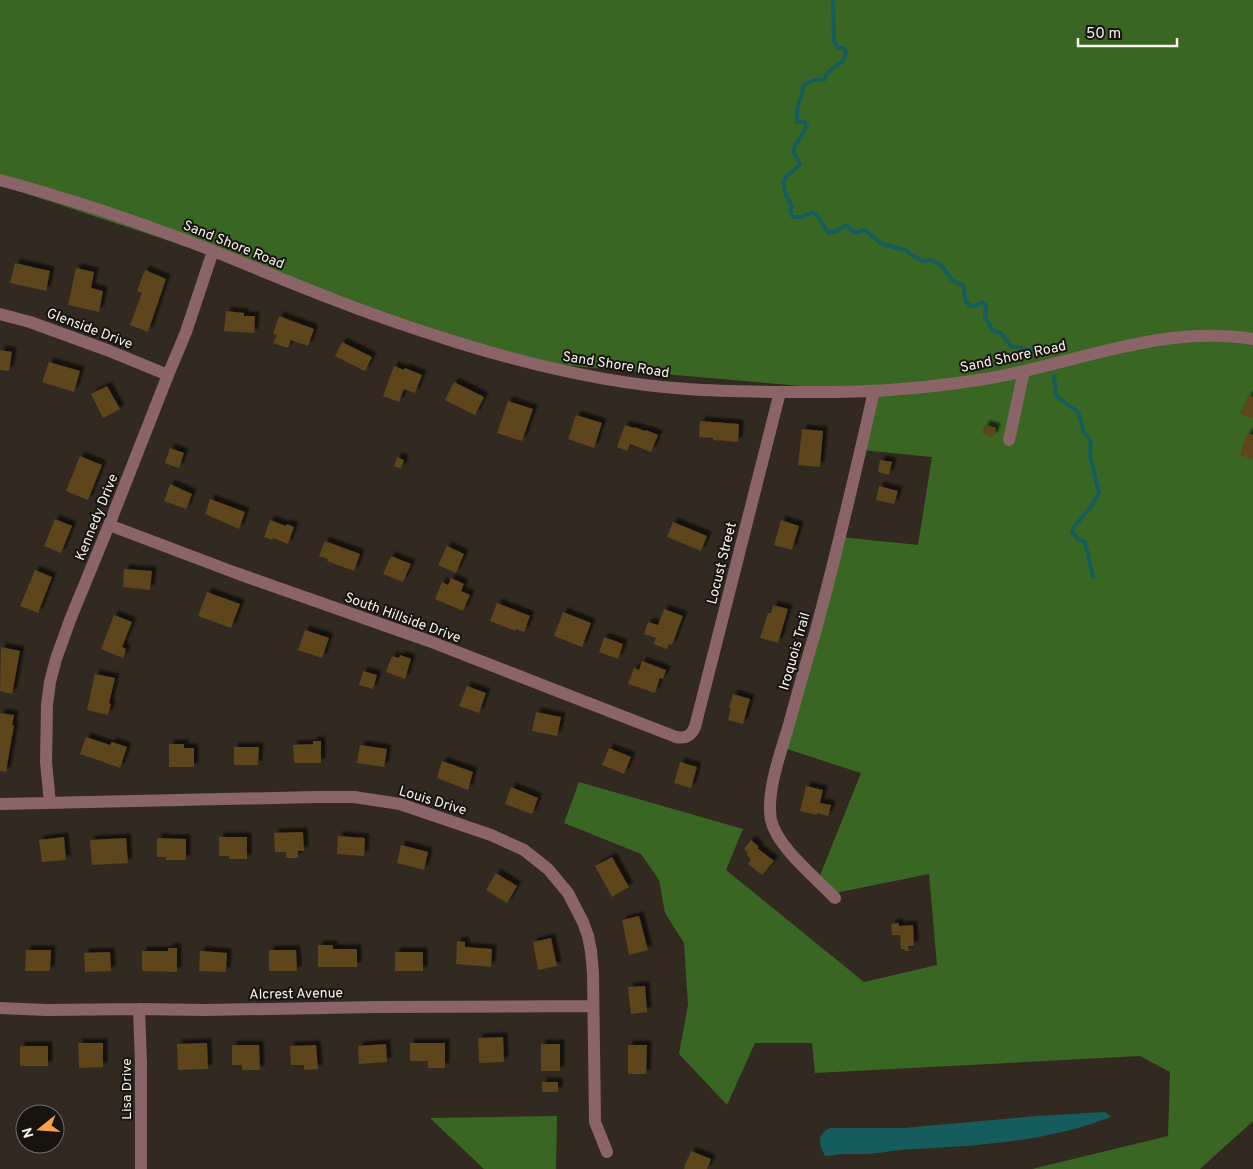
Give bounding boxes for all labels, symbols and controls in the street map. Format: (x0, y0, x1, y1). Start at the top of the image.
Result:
scale bar (1078, 15, 1177, 47)
text: 50 m (1086, 25, 1121, 44)
street label: Sand Shore Road (180, 217, 287, 273)
street label: Glenside Drive (44, 305, 135, 354)
street label: Sand Shore Road (959, 338, 1068, 377)
street label: Sand Shore Road (561, 349, 670, 382)
street label: Kennedy Drive (72, 472, 123, 564)
street label: Locust Street (704, 520, 741, 606)
street label: South Hillside Drive (342, 589, 463, 647)
street label: Iroquois Trail (776, 611, 815, 692)
street label: Louis Drive (397, 783, 469, 820)
street label: Alcrest Avenue (249, 985, 343, 1004)
street label: Lisa Drive (119, 1058, 136, 1120)
north arrow (15, 1104, 65, 1154)
text: N (19, 1125, 39, 1140)

